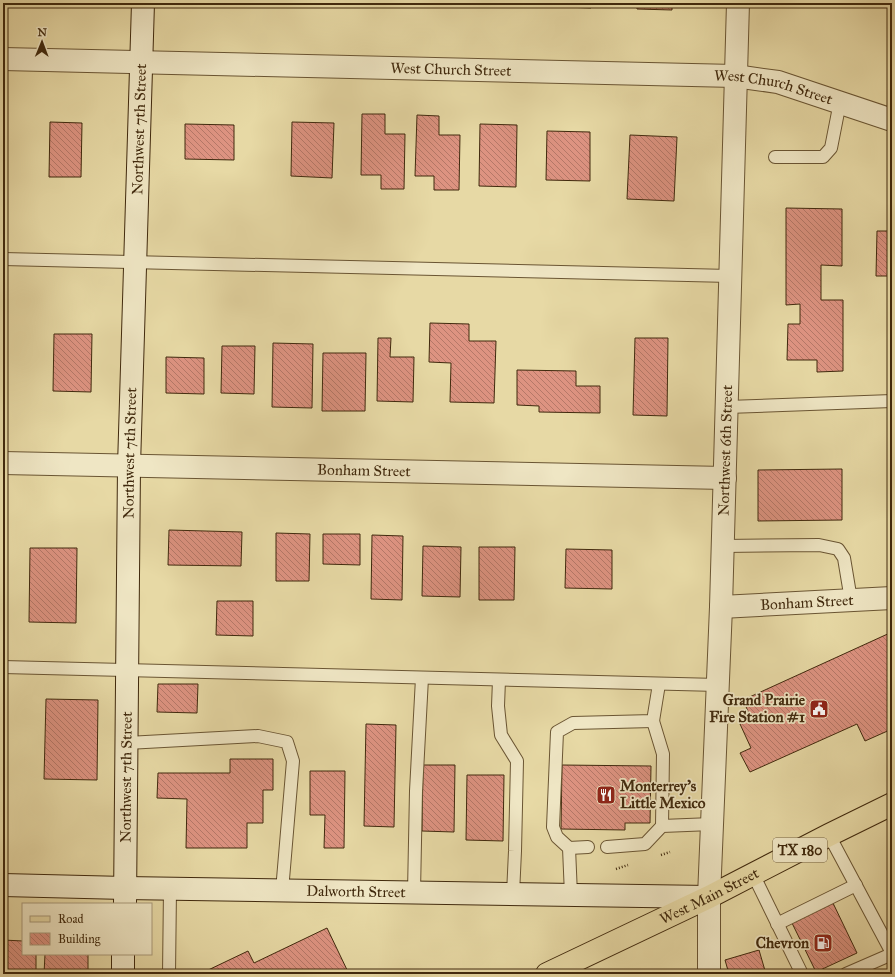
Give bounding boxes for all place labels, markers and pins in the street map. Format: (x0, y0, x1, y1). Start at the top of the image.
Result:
place label: Grand Prairie Fire Station #1 (709, 691, 806, 726)
public building icon: Grand Prairie Fire Station #1 (808, 698, 830, 720)
place label: Monterrey's Little Mexico (620, 777, 706, 812)
restaurant icon: Monterrey's Little Mexico (595, 784, 617, 806)
fuel station icon: Chevron (812, 932, 834, 954)
place label: Chevron (756, 934, 810, 952)

